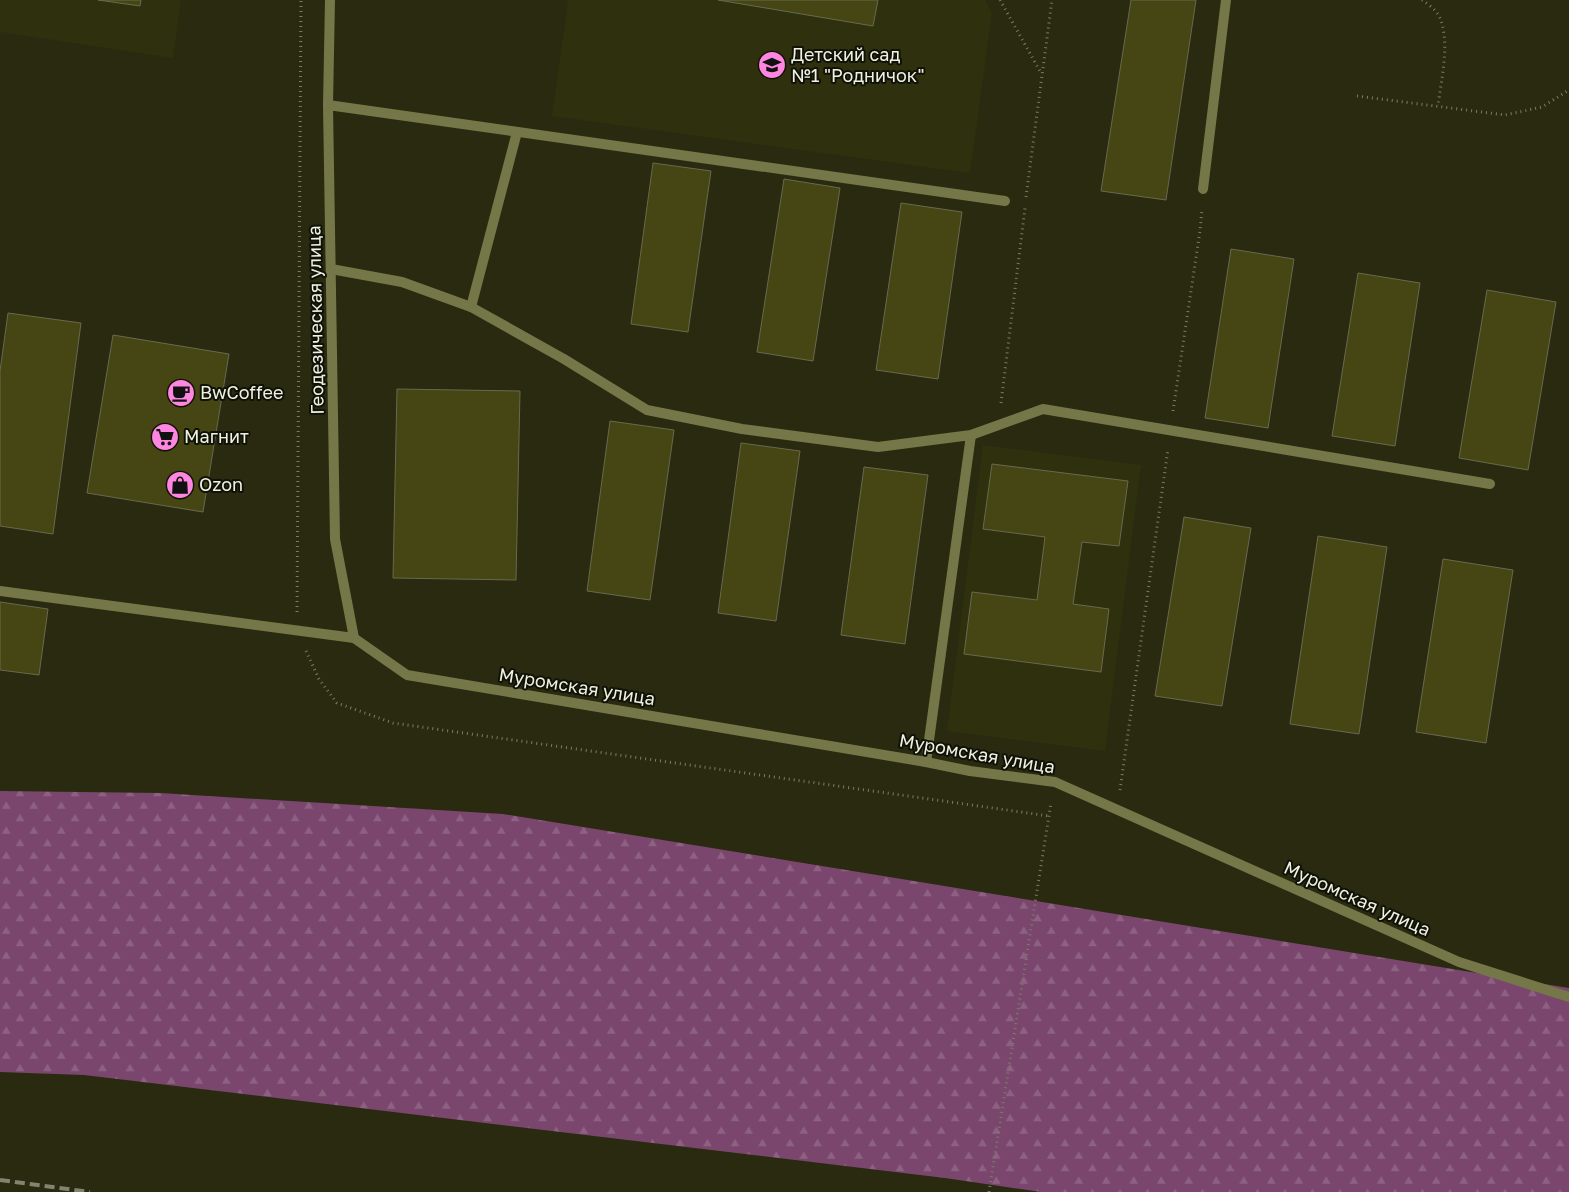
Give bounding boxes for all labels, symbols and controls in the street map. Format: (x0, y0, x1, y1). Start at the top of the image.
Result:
place label: Детский сад №1 "Родничок" (791, 43, 925, 86)
school or university icon: Детский сад №1 "Родничок" (757, 50, 787, 80)
street label: Геодезическая улица (302, 225, 328, 415)
cafe icon: BwCoffee (166, 378, 196, 408)
place label: BwCoffee (200, 381, 283, 403)
supermarket icon: Магнит (150, 422, 180, 452)
place label: Магнит (184, 425, 249, 447)
shop icon: Ozon (165, 470, 195, 500)
place label: Ozon (199, 473, 243, 495)
street label: Муромская улица (497, 663, 657, 709)
street label: Муромская улица (897, 728, 1057, 778)
street label: Муромская улица (1281, 856, 1434, 940)

